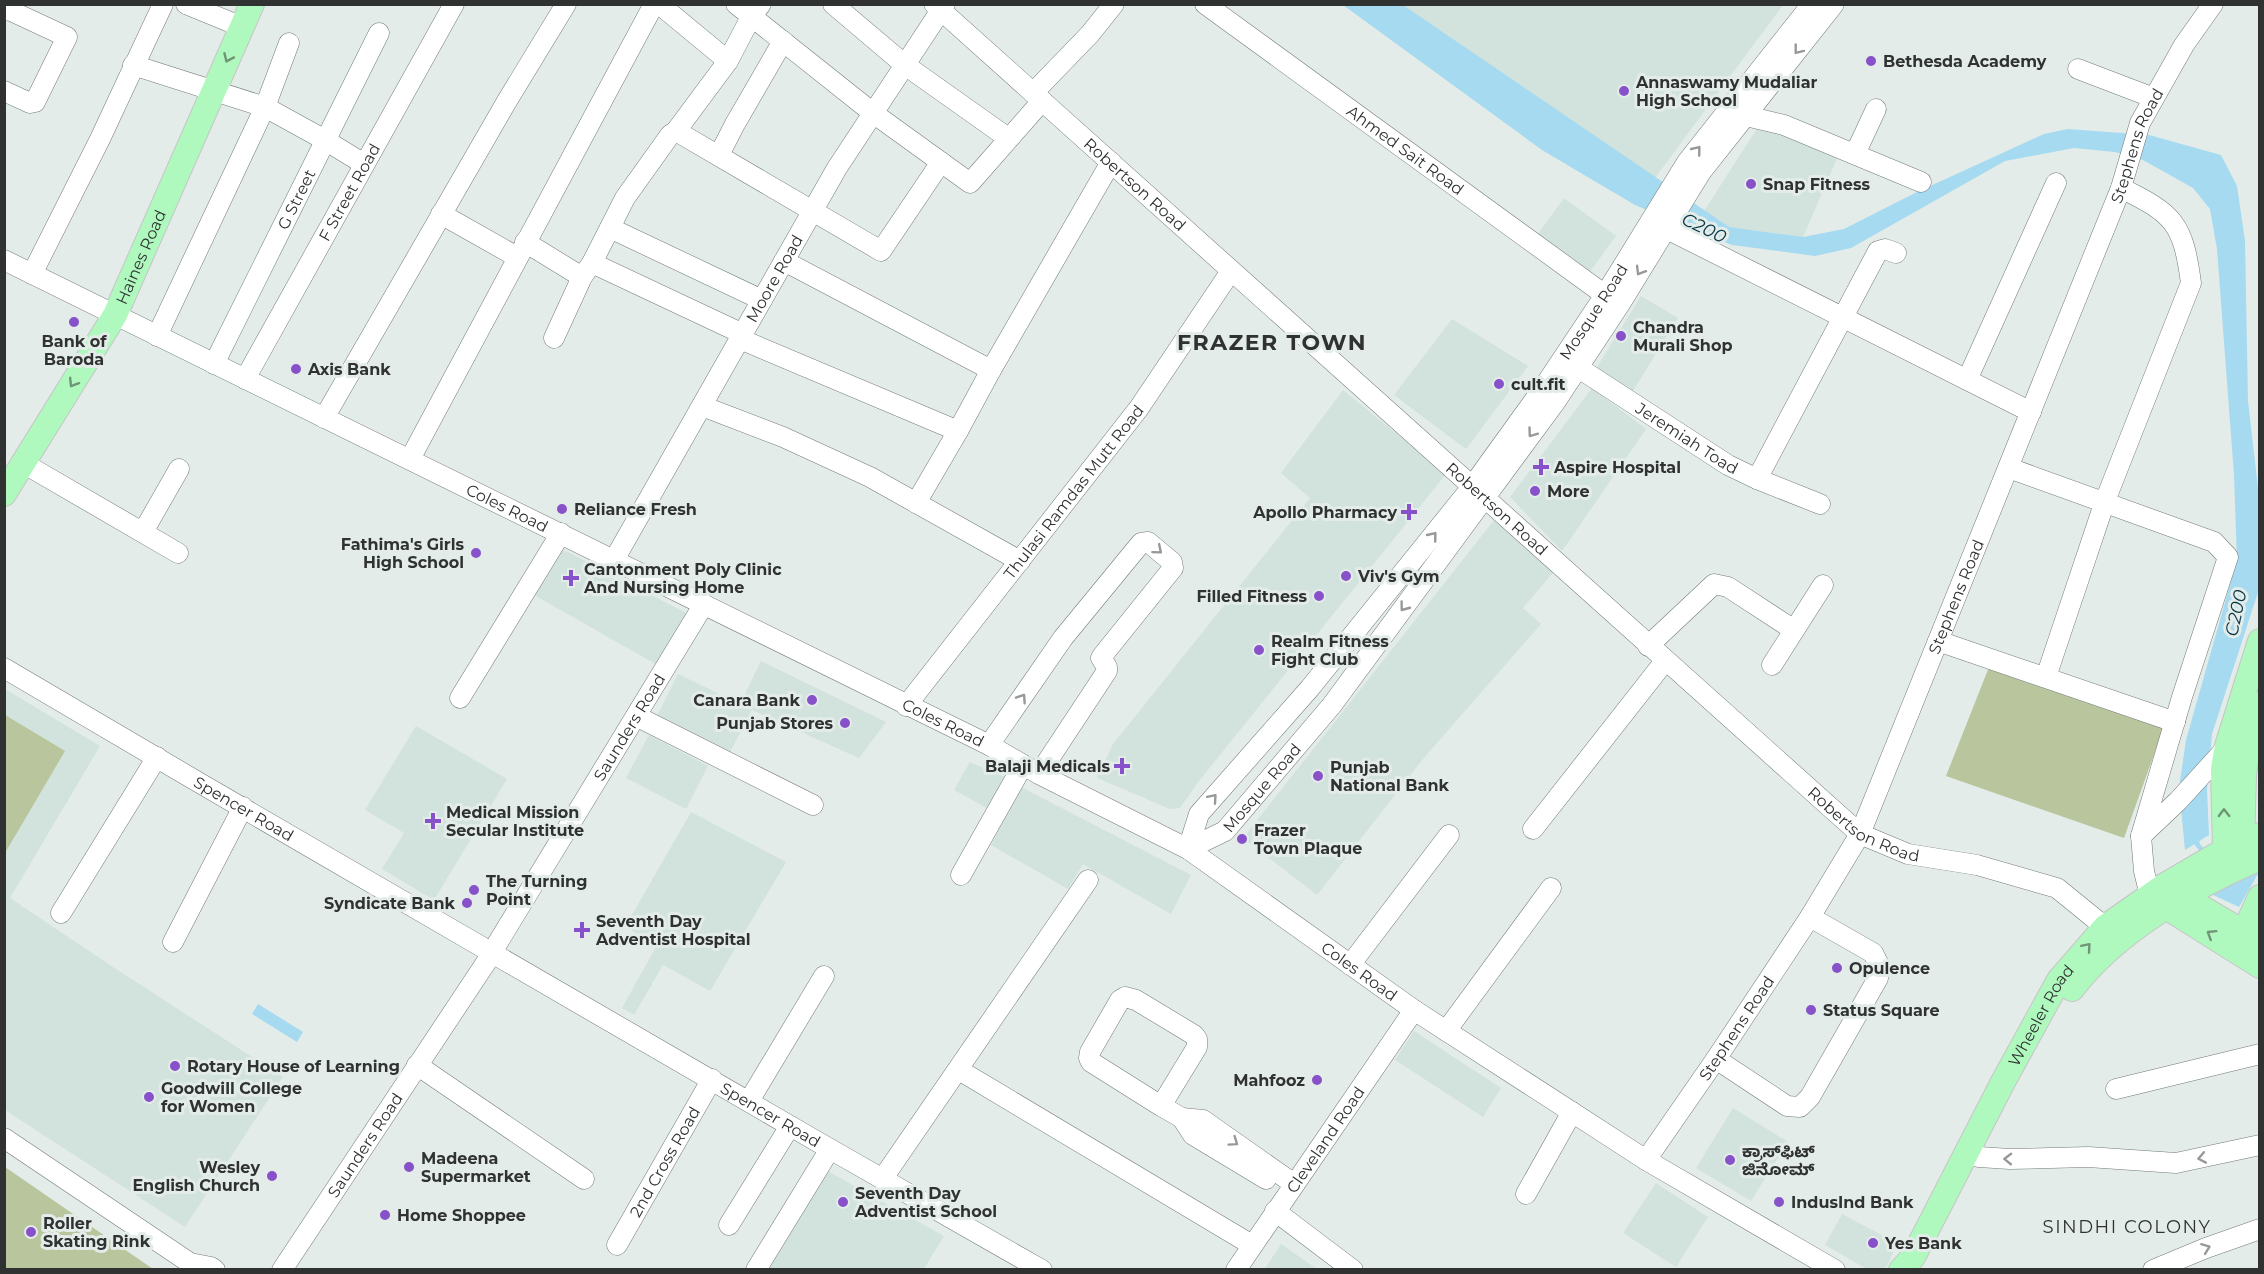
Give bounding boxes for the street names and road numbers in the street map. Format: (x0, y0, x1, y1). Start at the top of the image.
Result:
street label: Stephens Road (2107, 85, 2168, 206)
street label: Ahmed Sait Road (1343, 101, 1467, 199)
street label: Robertson Road (1080, 134, 1189, 235)
street label: F Street Road (315, 140, 384, 244)
street label: G Street (274, 166, 320, 233)
street label: Haines Road (112, 207, 170, 307)
street label: Moore Road (742, 232, 807, 326)
street label: Mosque Road (1556, 261, 1632, 363)
street label: Jeremiah Toad (1631, 398, 1741, 478)
street label: Thulasi Ramdas Mutt Road (1000, 401, 1148, 583)
street label: Robertson Road (1442, 458, 1551, 559)
street label: Coles Road (463, 480, 551, 536)
street label: Stephens Road (1925, 537, 1988, 657)
street label: Saunders Road (590, 670, 669, 784)
street label: Coles Road (899, 695, 987, 751)
street label: Mosque Road (1219, 740, 1305, 836)
street label: Spencer Road (190, 773, 297, 845)
street label: Robertson Road (1804, 783, 1921, 866)
street label: Coles Road (1317, 938, 1401, 1005)
street label: Wheeler Road (2004, 961, 2078, 1070)
street label: Stephens Road (1695, 972, 1778, 1084)
street label: Spencer Road (717, 1079, 824, 1151)
street label: Cleveland Road (1283, 1083, 1369, 1197)
street label: Saunders Road (324, 1089, 407, 1201)
street label: 2nd Cross Road (626, 1103, 704, 1221)

